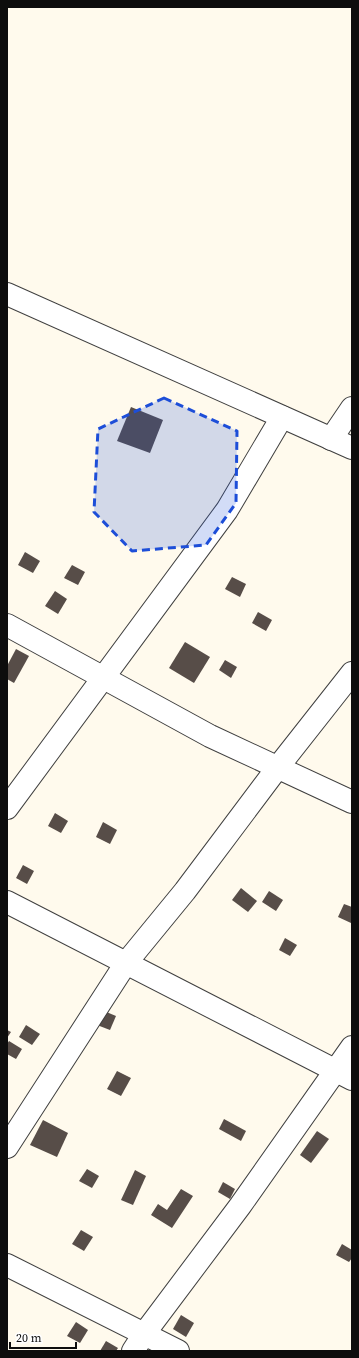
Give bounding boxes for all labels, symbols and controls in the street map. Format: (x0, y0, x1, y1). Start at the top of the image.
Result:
scale bar (10, 1324, 76, 1350)
text: 20 m (16, 1330, 42, 1346)

